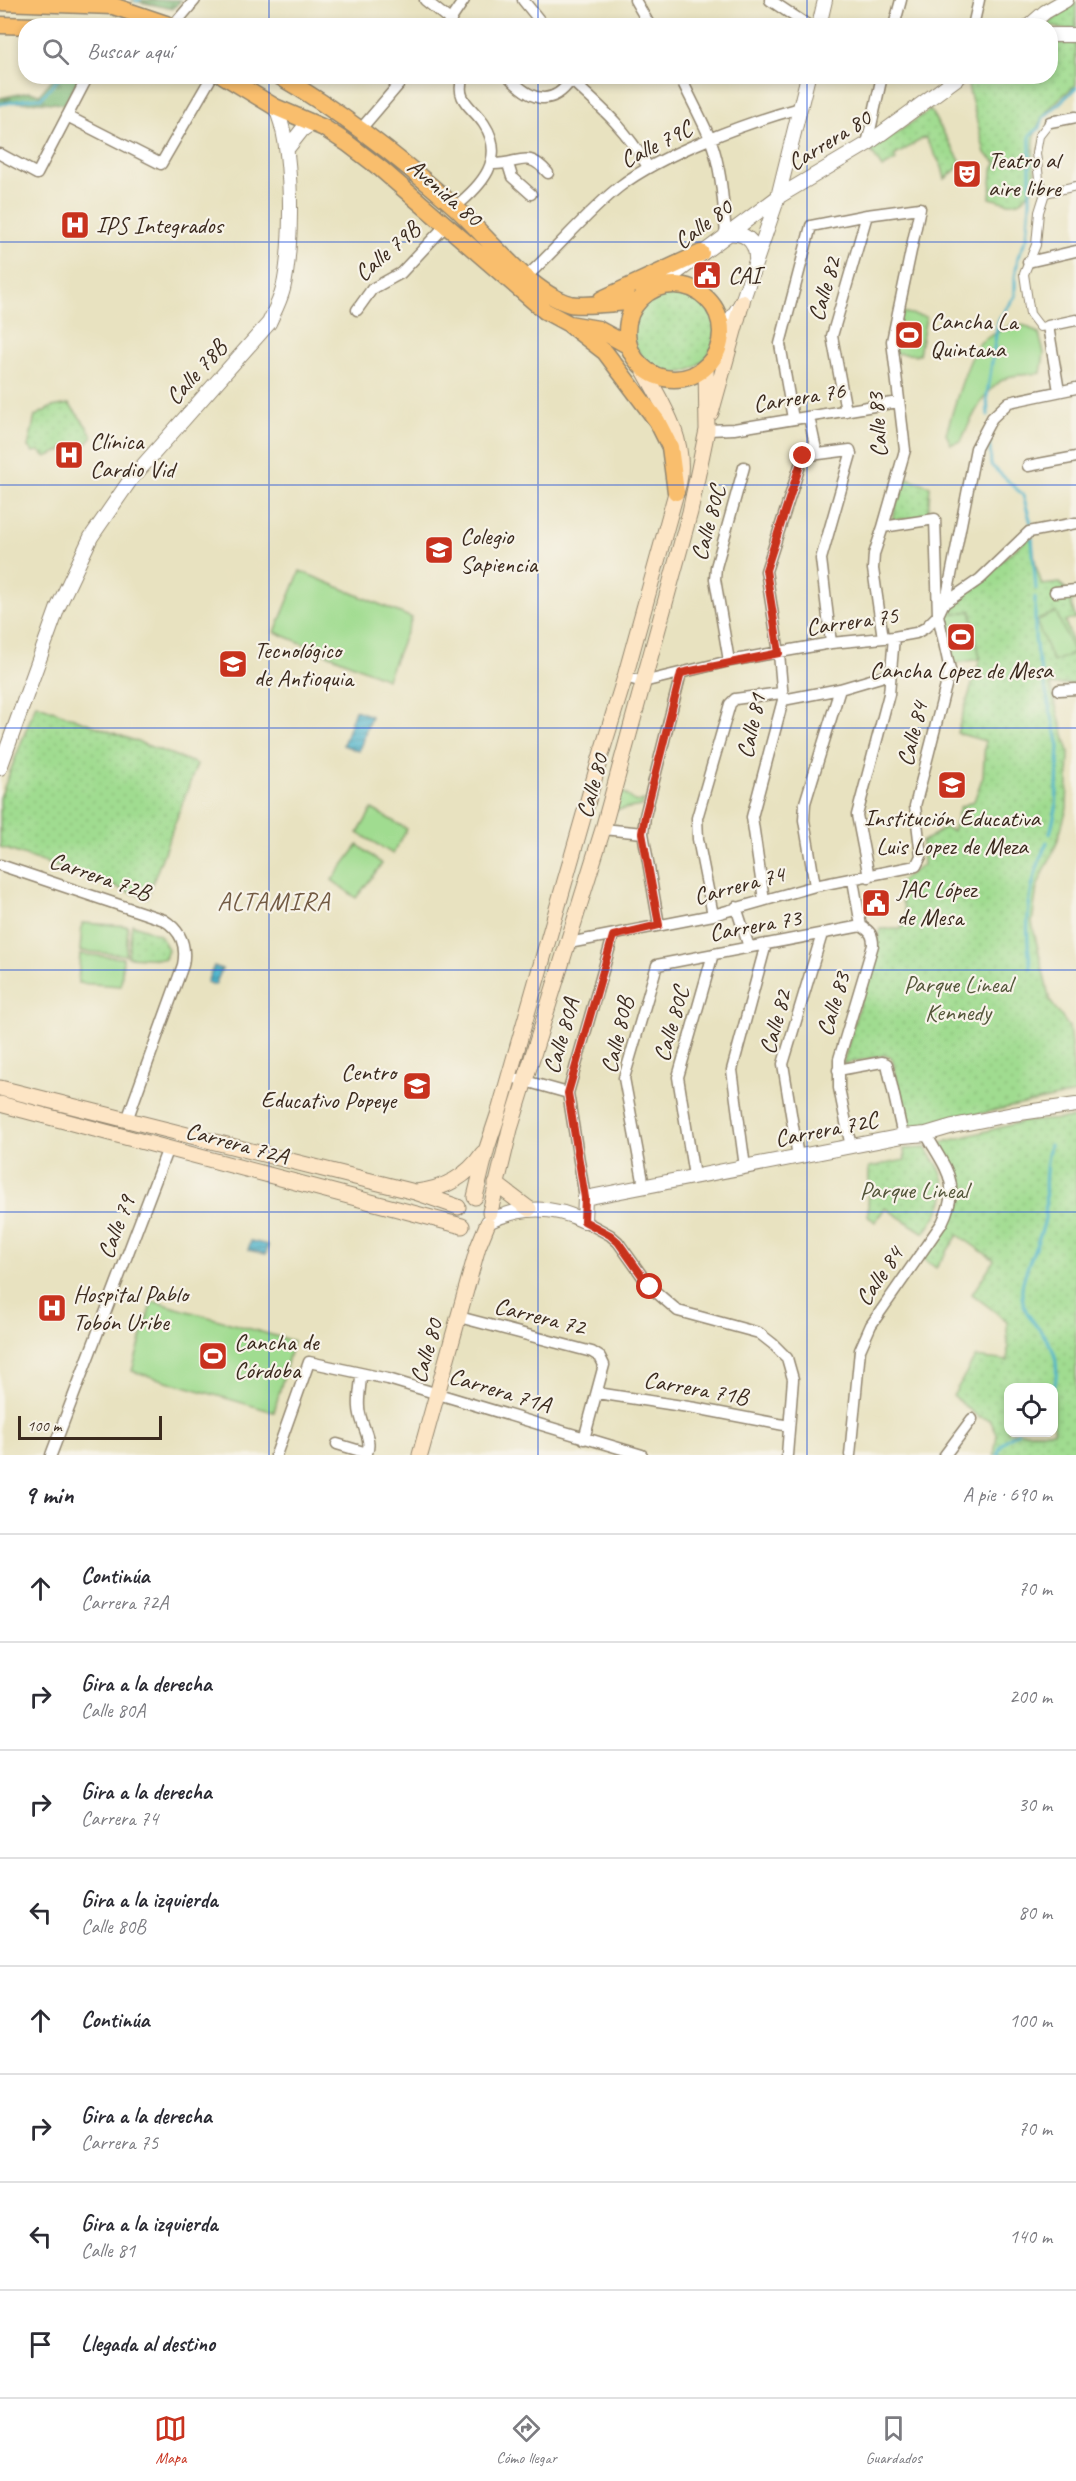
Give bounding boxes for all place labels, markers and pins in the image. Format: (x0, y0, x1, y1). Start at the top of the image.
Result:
place label: Teatro al aire libre (988, 145, 1064, 203)
theatre icon: Teatro al aire libre (951, 158, 983, 190)
hospital icon: IPS Integrados (59, 209, 91, 241)
place label: IPS Integrados (96, 210, 225, 240)
public building icon: CAI (691, 259, 723, 291)
place label: CAI (728, 260, 766, 290)
place label: Cancha La Quintana (930, 306, 1020, 364)
sports icon: Cancha La Quintana (893, 319, 925, 351)
place label: Clínica Cardio Vid (90, 426, 178, 484)
hospital icon: Clínica Cardio Vid (53, 439, 85, 471)
place label: Colegio Sapiencia (460, 521, 539, 579)
school or university icon: Colegio Sapiencia (423, 534, 455, 566)
sports icon: Cancha Lopez de Mesa (945, 621, 977, 653)
place label: Tecnológico de Antioquia (254, 635, 355, 693)
school or university icon: Tecnológico de Antioquia (217, 648, 249, 680)
place label: Cancha Lopez de Mesa (869, 655, 1054, 685)
school or university icon: Institución Educativa Luis Lopez de Meza (936, 769, 968, 801)
place label: Institución Educativa Luis Lopez de Meza (864, 803, 1042, 861)
place label: JAC López de Mesa (896, 874, 979, 932)
public building icon: JAC López de Mesa (860, 887, 892, 919)
place label: Centro Educativo Popeye (261, 1057, 399, 1115)
school or university icon: Centro Educativo Popeye (401, 1070, 433, 1102)
place label: Hospital Pablo Tobón Uribe (73, 1279, 191, 1337)
hospital icon: Hospital Pablo Tobón Uribe (36, 1292, 68, 1324)
place label: Cancha de Córdoba (234, 1327, 321, 1385)
sports icon: Cancha de Córdoba (197, 1340, 229, 1372)

